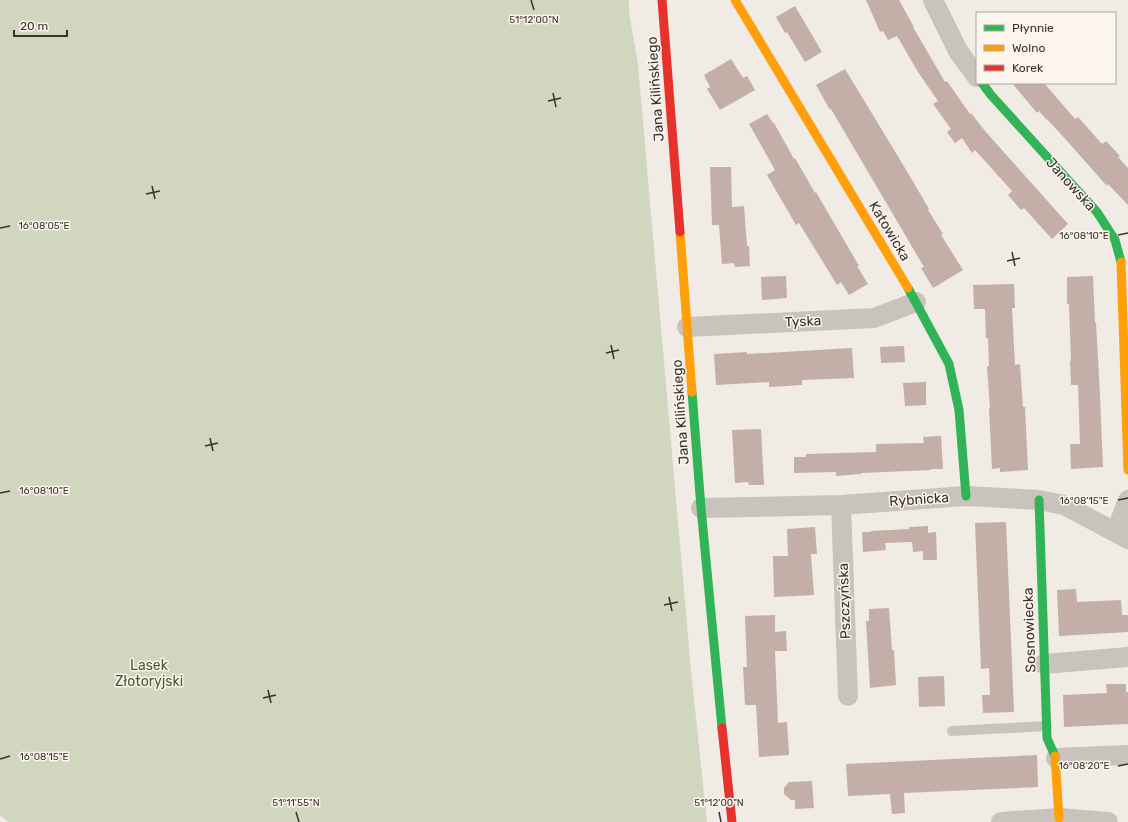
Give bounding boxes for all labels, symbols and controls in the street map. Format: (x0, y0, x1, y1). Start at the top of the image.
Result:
scale bar (14, 12, 67, 38)
legend (976, 12, 1116, 84)
text: 51°12'00"N (509, 14, 559, 26)
text: 20 m (20, 19, 48, 33)
text: Płynnie (1012, 21, 1054, 35)
street label: Jana Kilińskiego (643, 36, 668, 142)
text: Wolno (1012, 41, 1045, 55)
text: Korek (1012, 61, 1044, 75)
street label: Janowska (1042, 154, 1099, 215)
street label: Katowicka (865, 198, 914, 264)
text: 16°08'05"E (18, 220, 70, 232)
text: 16°08'10"E (1059, 230, 1109, 242)
street label: Tyska (784, 312, 822, 331)
street label: Jana Kilińskiego (668, 359, 693, 465)
text: 16°08'10"E (19, 485, 69, 497)
street label: Rybnicka (889, 489, 949, 510)
text: 16°08'15"E (1059, 495, 1109, 507)
street label: Pszczyńska (835, 563, 854, 639)
street label: Sosnowiecka (1020, 587, 1039, 673)
park label: Lasek Złotoryjski (115, 657, 183, 690)
text: 16°08'15"E (19, 751, 69, 763)
text: 16°08'20"E (1058, 760, 1110, 772)
text: 51°11'55"N (272, 797, 320, 809)
text: 51°12'00"N (694, 797, 744, 809)

